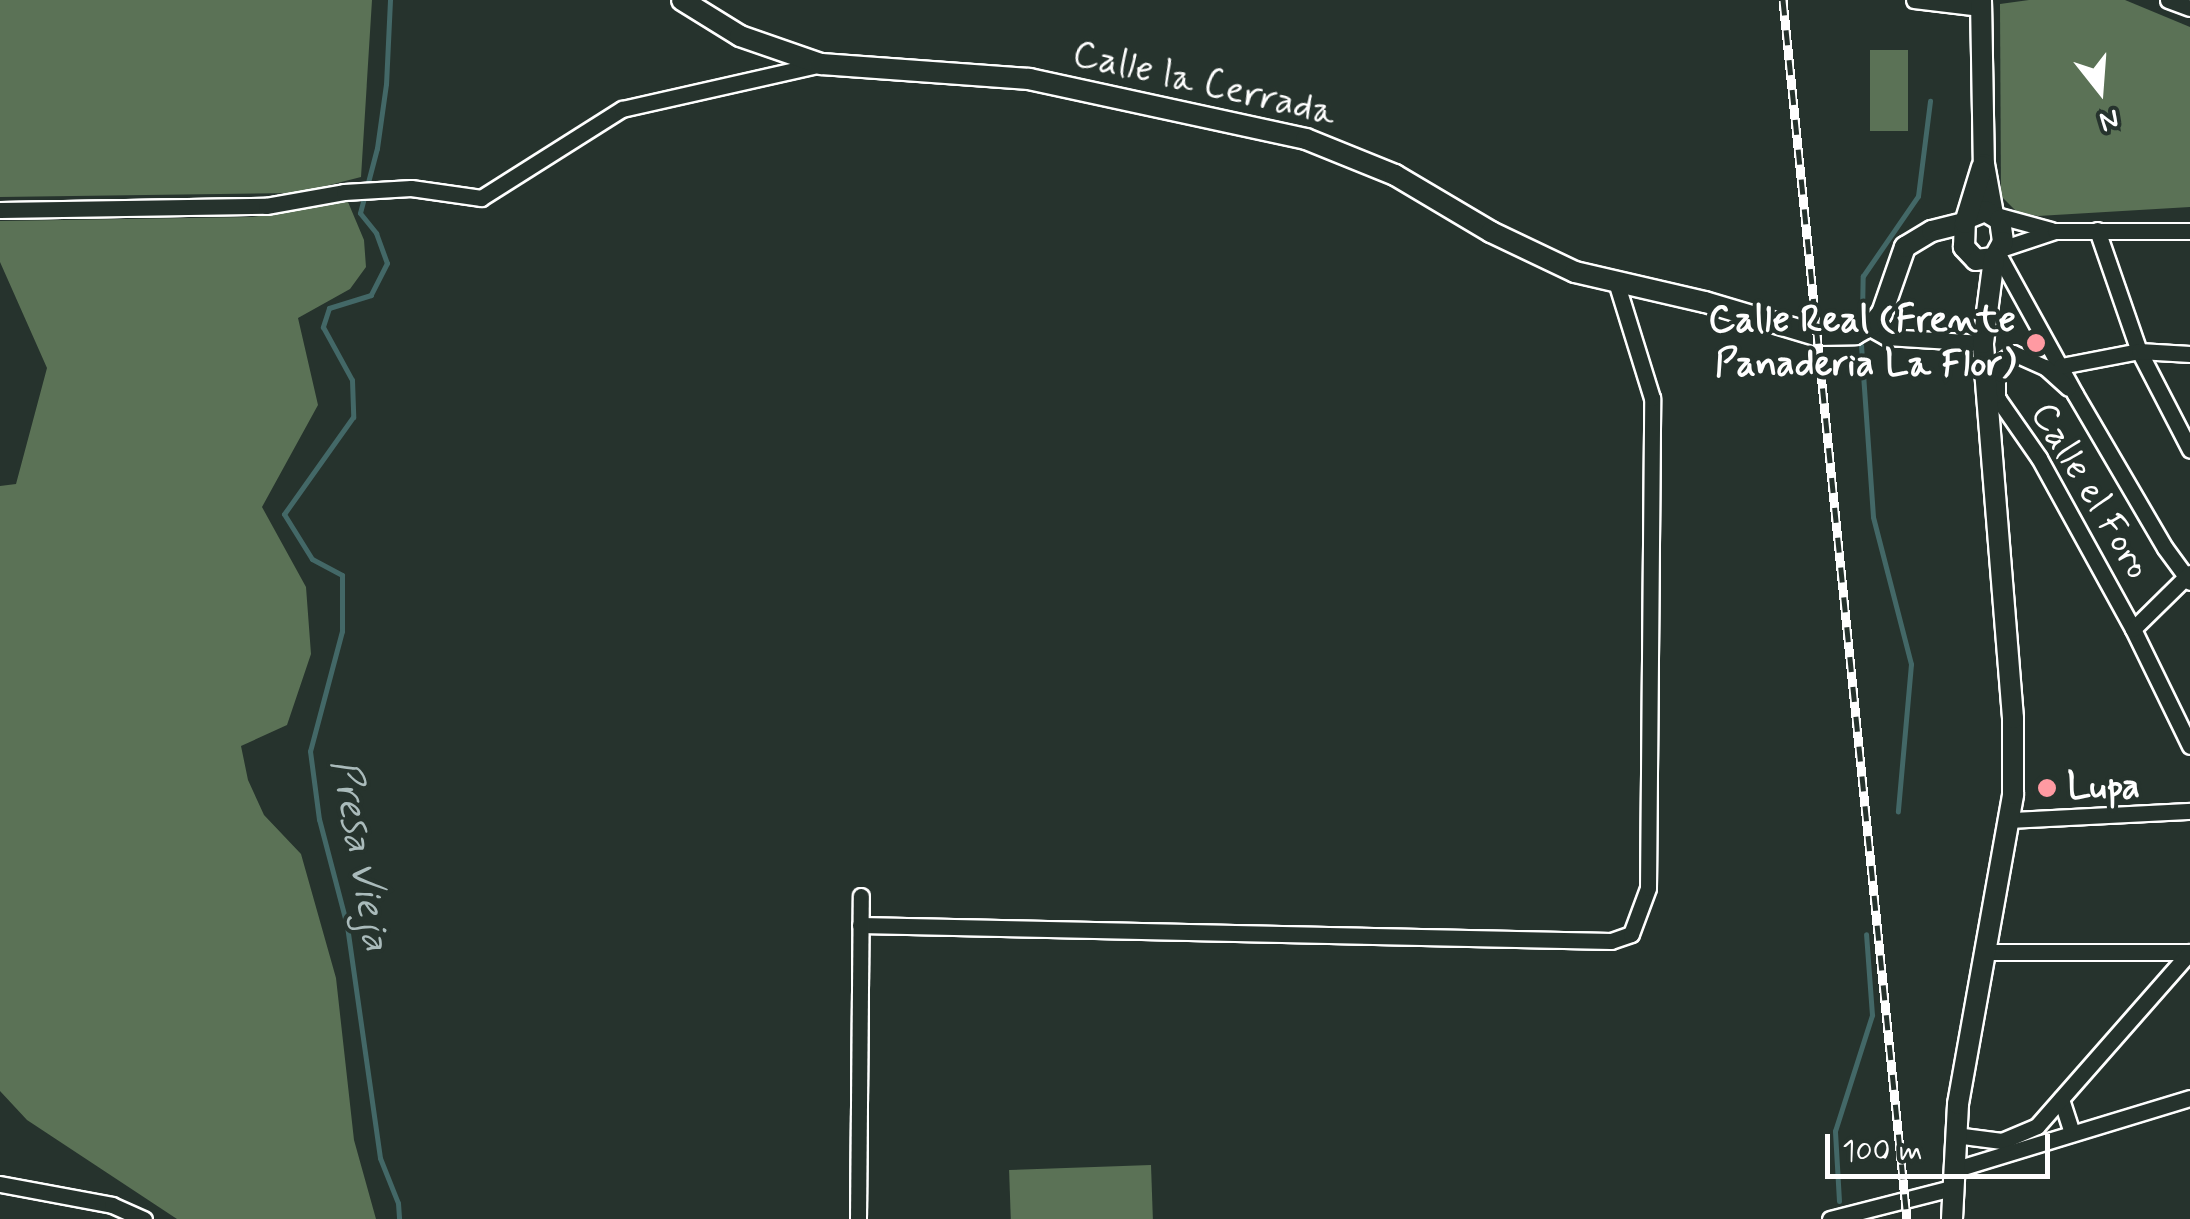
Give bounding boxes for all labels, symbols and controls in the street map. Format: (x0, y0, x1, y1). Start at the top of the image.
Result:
street label: Calle la Cerrada (1068, 32, 1340, 136)
north arrow (2050, 40, 2150, 140)
text: N (2095, 99, 2123, 140)
place label: Calle Real (Frente Panaderia La Flor) (1708, 298, 2016, 388)
marker: Calle Real (Frente Panaderia La Flor) (2025, 332, 2047, 354)
street label: Calle el Foro (2020, 395, 2160, 587)
water label: Presa Vieja (319, 754, 401, 956)
place label: Lupa (2067, 765, 2140, 811)
marker: Lupa (2036, 777, 2058, 799)
scale bar (1830, 1114, 2055, 1176)
text: 100 m (1842, 1132, 1923, 1171)

